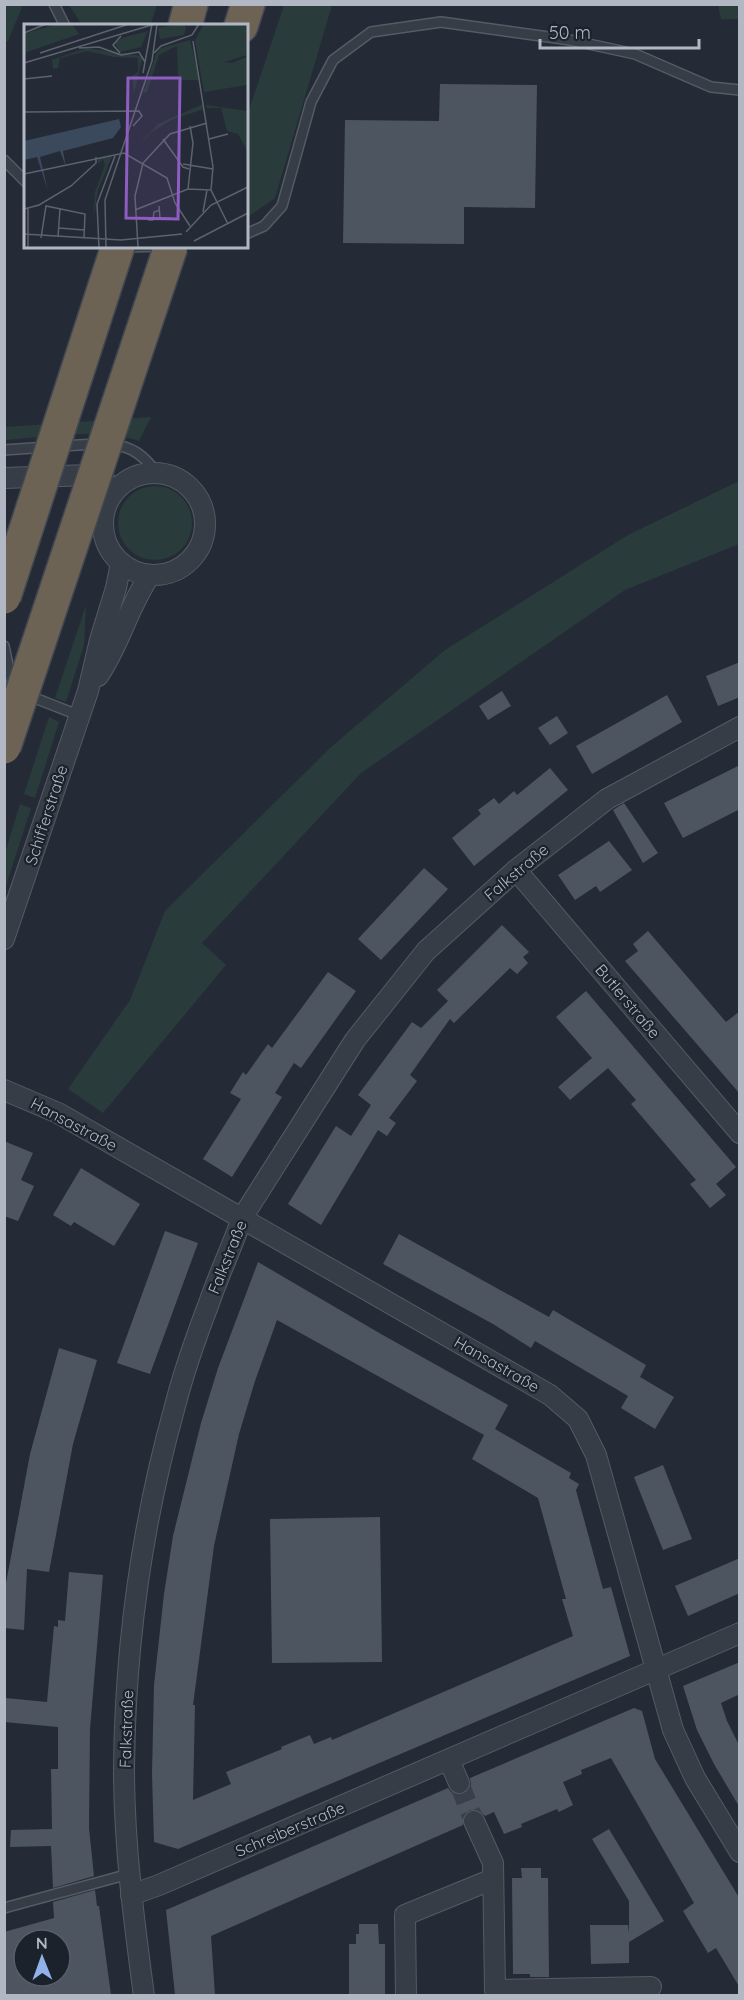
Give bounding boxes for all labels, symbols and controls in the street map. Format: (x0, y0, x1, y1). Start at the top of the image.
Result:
scale bar (540, 12, 699, 50)
text: 50 m (549, 21, 591, 44)
inset map (24, 24, 248, 248)
street label: Schifferstraße (20, 763, 72, 867)
street label: Falkstraße (480, 839, 552, 905)
street label: Butlerstraße (591, 960, 665, 1042)
street label: Hansastraße (27, 1093, 121, 1155)
street label: Falkstraße (203, 1217, 251, 1297)
street label: Hansastraße (451, 1332, 543, 1396)
street label: Falkstraße (115, 1690, 137, 1768)
street label: Schreiberstraße (232, 1797, 348, 1861)
north arrow (12, 1928, 72, 1988)
text: N (36, 1933, 48, 1953)

